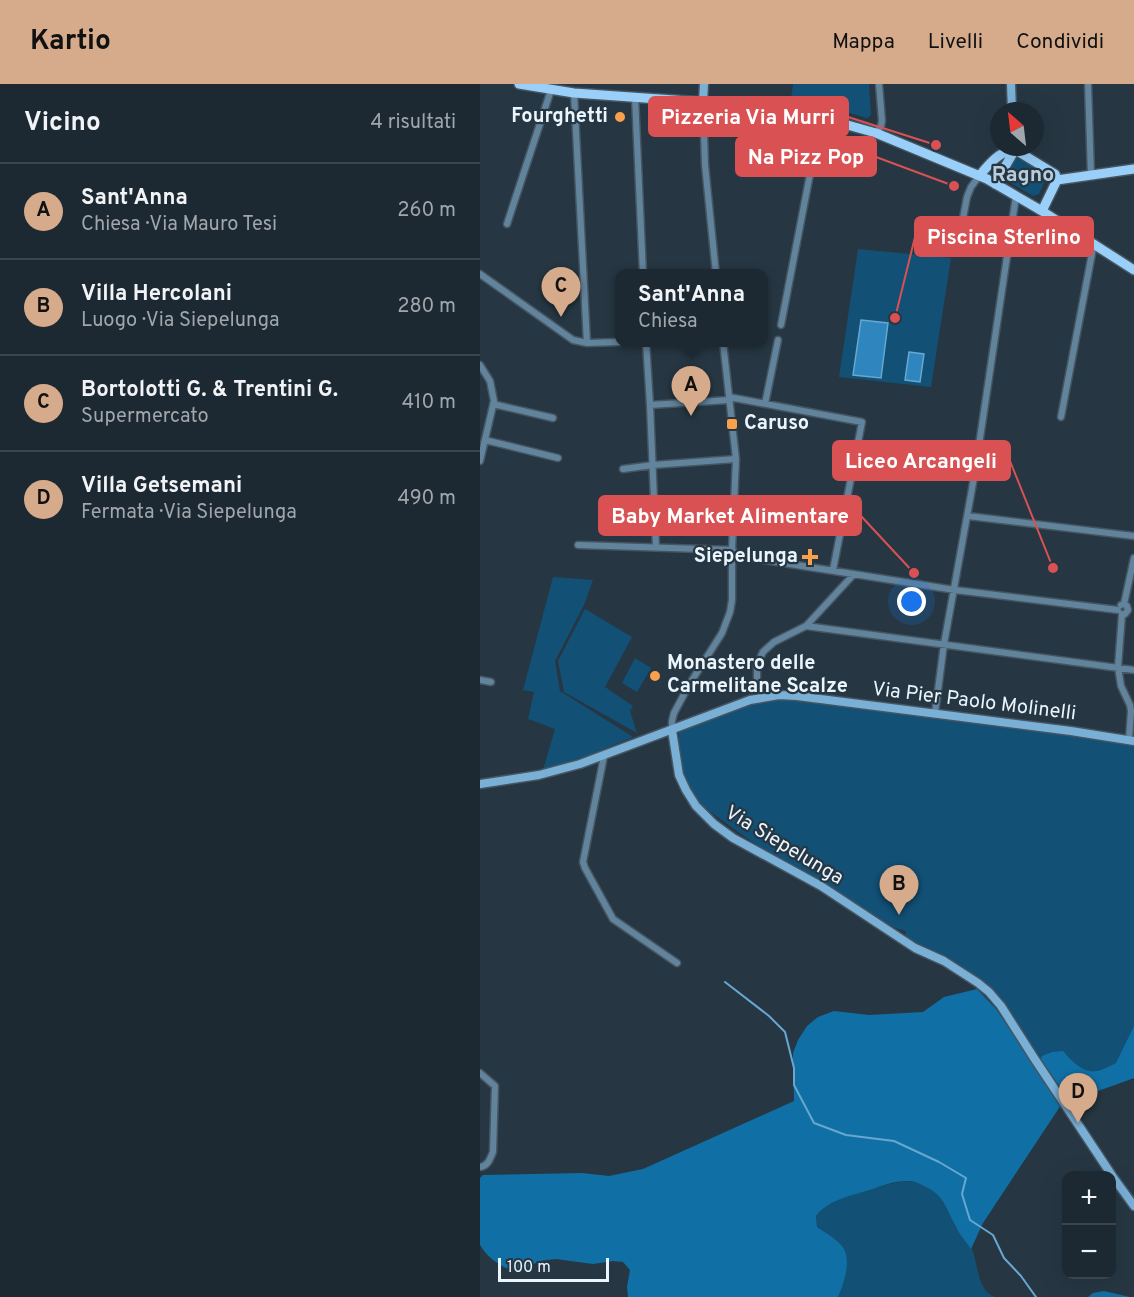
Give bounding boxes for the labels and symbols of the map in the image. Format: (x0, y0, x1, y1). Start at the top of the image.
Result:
callout: Pizzeria Via Murri (649, 97, 848, 136)
north arrow (990, 102, 1044, 156)
place label: Fourghetti (511, 104, 608, 130)
text: Pizzeria Via Murri (661, 105, 835, 132)
marker: Fourghetti (613, 110, 627, 124)
callout: Na Pizz Pop (736, 137, 876, 176)
text: Na Pizz Pop (748, 145, 864, 172)
district label: Ragno (992, 162, 1054, 189)
callout: Piscina Sterlino (915, 217, 1093, 256)
text: Piscina Sterlino (927, 225, 1081, 252)
pin: C (542, 268, 580, 317)
pin: A (672, 366, 710, 416)
place label: Caruso (744, 411, 809, 437)
marker: Caruso (725, 417, 739, 431)
callout: Liceo Arcangeli (833, 441, 1010, 480)
text: Liceo Arcangeli (845, 449, 997, 476)
callout: Baby Market Alimentare (599, 496, 861, 535)
text: Baby Market Alimentare (611, 504, 849, 531)
place label: Siepelunga (694, 544, 798, 570)
marker: Siepelunga (803, 550, 817, 564)
your location (897, 587, 926, 616)
place label: Monastero delle Carmelitane Scalze (667, 651, 848, 700)
marker: Monastero delle Carmelitane Scalze (648, 669, 662, 683)
street label: Via Pier Paolo Molinelli (871, 677, 1077, 727)
street label: Via Siepelunga (720, 800, 848, 892)
pin: B (880, 866, 918, 915)
pin: D (1058, 1074, 1098, 1123)
scale bar (498, 1255, 609, 1282)

